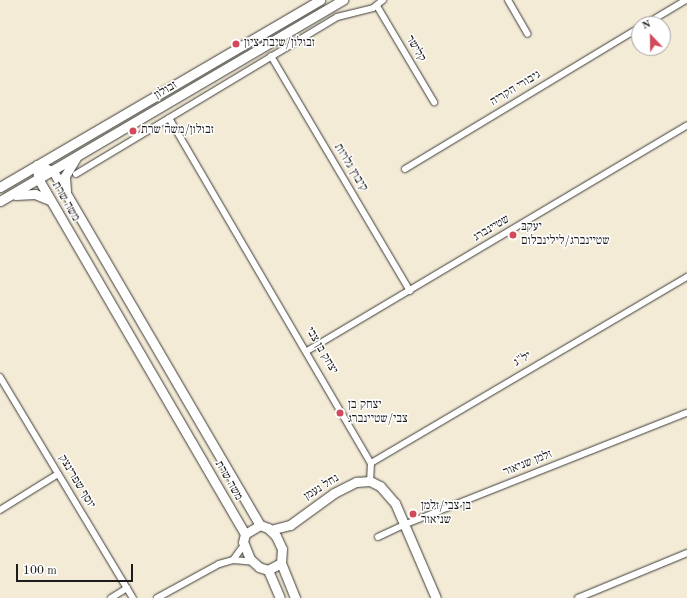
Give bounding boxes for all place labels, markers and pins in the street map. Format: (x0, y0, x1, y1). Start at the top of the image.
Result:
place label: זבולון/שיבת ציון (244, 37, 315, 51)
marker: זבולון/שיבת ציון (231, 39, 241, 49)
place label: זבולון/משה שרת (141, 124, 214, 138)
marker: זבולון/משה שרת (128, 126, 138, 136)
place label: יעקב שטיינברג/לילינבלום (521, 221, 610, 249)
marker: יעקב שטיינברג/לילינבלום (508, 230, 518, 240)
place label: יצחק בן צבי/שטיינברג (348, 399, 408, 427)
marker: יצחק בן צבי/שטיינברג (335, 408, 345, 418)
place label: בן צבי/זלמן שניאור (421, 500, 471, 528)
marker: בן צבי/זלמן שניאור (408, 509, 418, 519)

